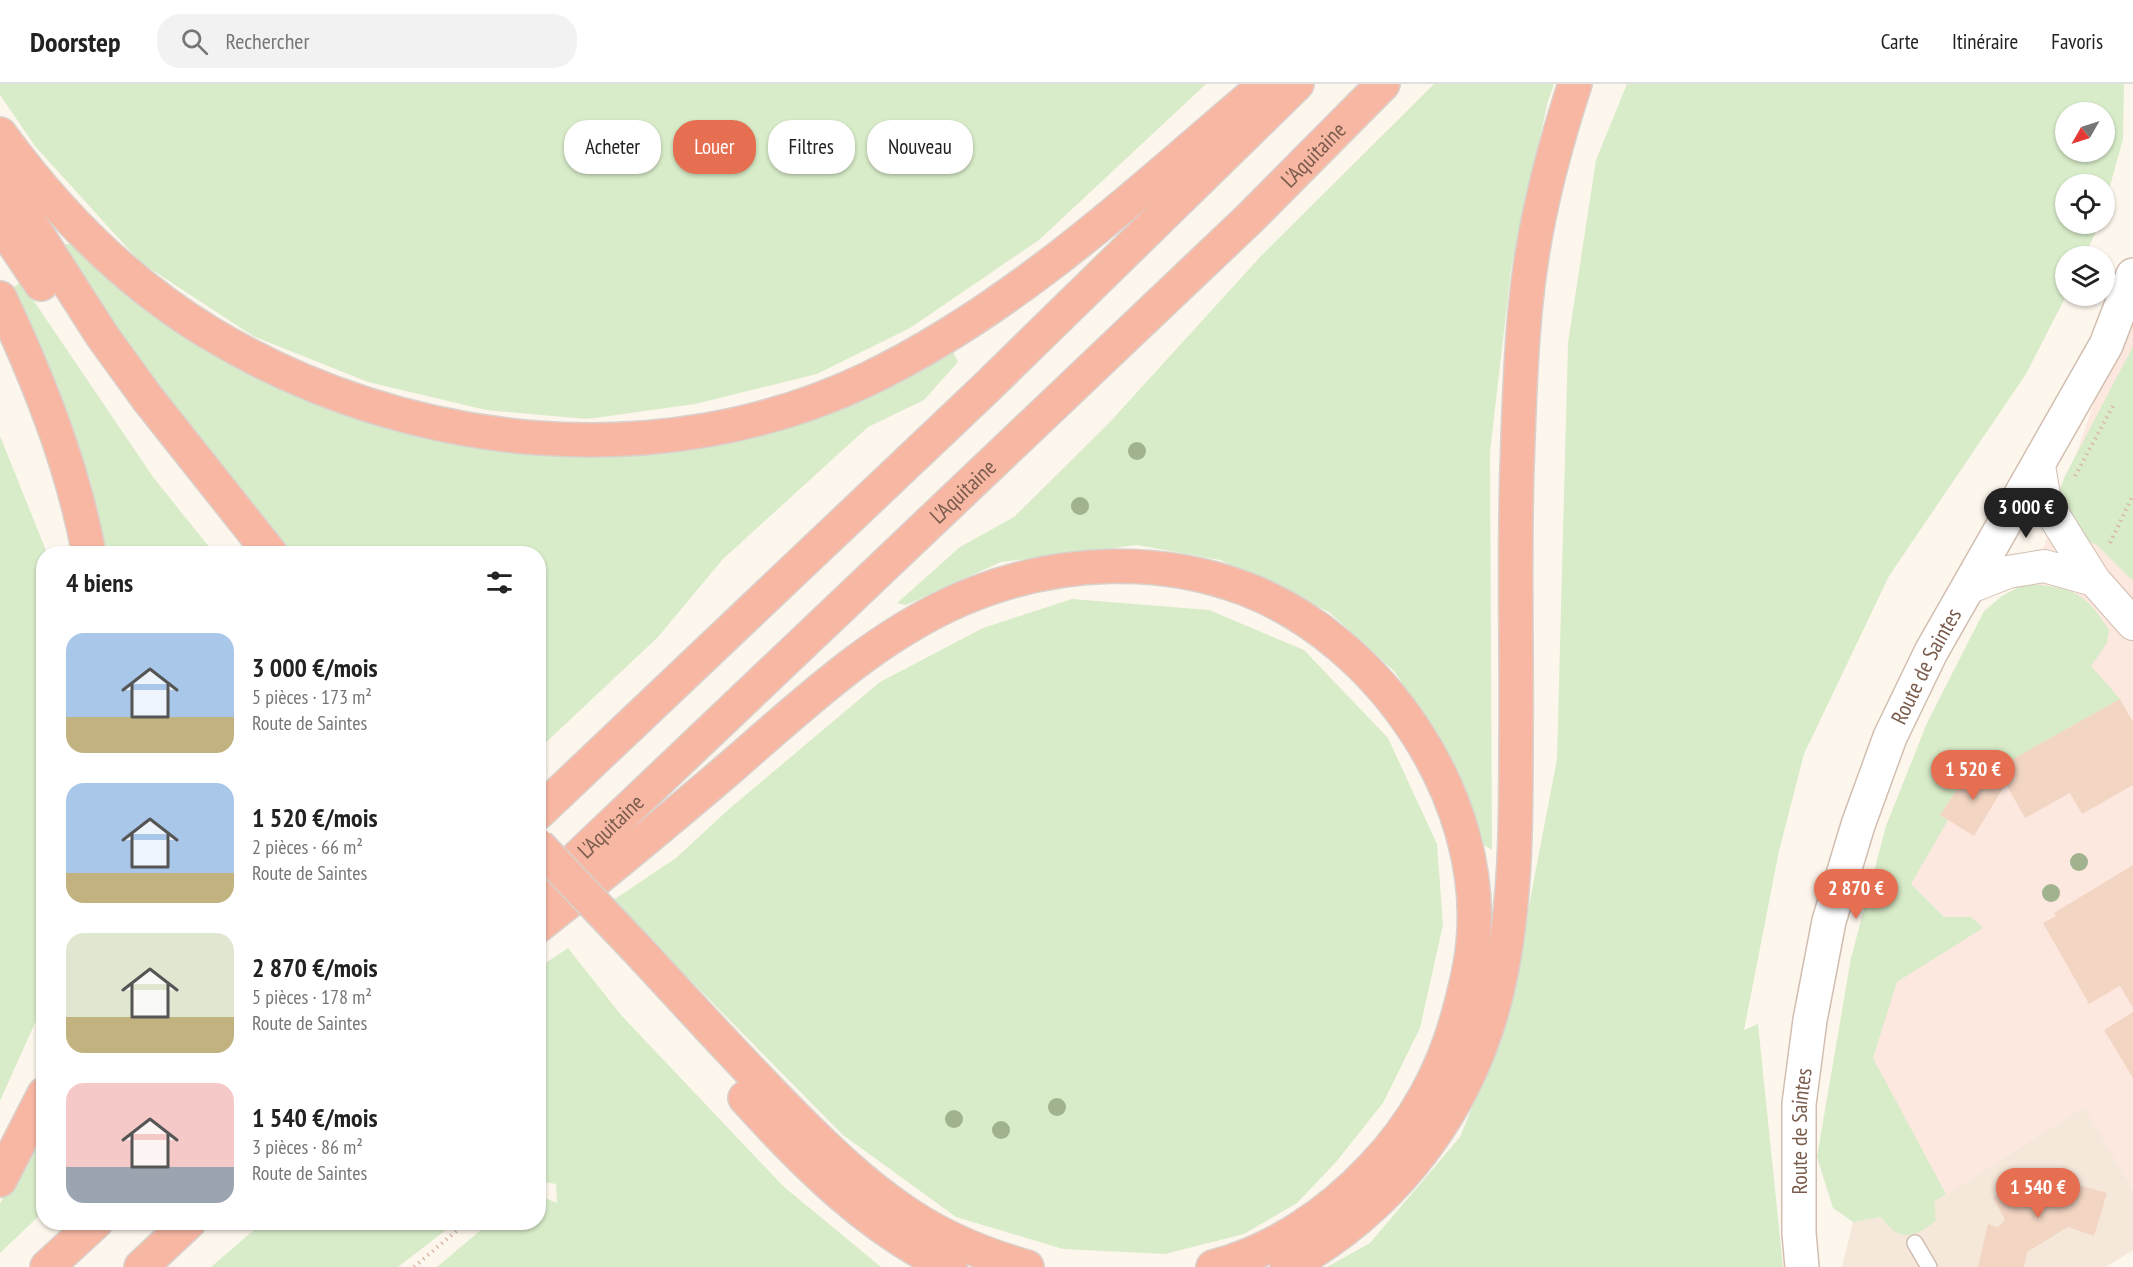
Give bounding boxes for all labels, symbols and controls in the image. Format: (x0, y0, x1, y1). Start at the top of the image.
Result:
search box (157, 14, 577, 68)
text: Doorstep (30, 23, 121, 60)
icon: search (178, 25, 211, 58)
text: Rechercher (226, 27, 309, 55)
text: Carte (1881, 28, 1919, 55)
text: Itinéraire (1952, 28, 2018, 55)
text: Favoris (2051, 28, 2103, 55)
north arrow (2055, 102, 2115, 162)
map controls (2055, 102, 2115, 306)
street label: L'Aquitaine (1275, 116, 1352, 193)
chip: Acheter (564, 120, 661, 174)
chip: Louer (673, 120, 756, 174)
chip: Filtres (768, 120, 855, 174)
chip: Nouveau (867, 120, 973, 174)
button: locate (2055, 174, 2115, 234)
button: layers (2055, 246, 2115, 306)
street label: L'Aquitaine (924, 453, 1002, 529)
pin: 3 000 € (1971, 488, 2081, 539)
text: 3 000 € (1998, 494, 2054, 520)
text: 4 biens (66, 566, 133, 599)
icon: filters (483, 566, 516, 599)
street label: Route de Saintes (1884, 603, 1967, 729)
text: 3 000 €/mois (252, 651, 378, 684)
icon: home (114, 657, 186, 729)
text: 5 pièces · 173 m² (252, 684, 372, 710)
text: Route de Saintes (252, 710, 367, 736)
pin: 1 520 € (1918, 750, 2028, 801)
text: 1 520 € (1945, 756, 2001, 782)
street label: L'Aquitaine (571, 788, 650, 864)
text: 1 520 €/mois (252, 801, 378, 834)
icon: home (114, 807, 186, 879)
text: 2 pièces · 66 m² (252, 834, 363, 860)
text: Route de Saintes (252, 860, 367, 886)
pin: 2 870 € (1801, 869, 1911, 920)
text: 2 870 € (1828, 875, 1884, 901)
text: 2 870 €/mois (252, 951, 378, 984)
icon: home (114, 957, 186, 1029)
text: 5 pièces · 178 m² (252, 984, 372, 1010)
text: Route de Saintes (252, 1010, 367, 1036)
street label: Route de Saintes (1785, 1066, 1818, 1195)
text: 1 540 €/mois (252, 1101, 378, 1134)
icon: home (114, 1107, 186, 1179)
text: 3 pièces · 86 m² (252, 1134, 363, 1160)
text: Route de Saintes (252, 1160, 367, 1186)
pin: 1 540 € (1983, 1168, 2093, 1219)
text: 1 540 € (2010, 1174, 2066, 1200)

